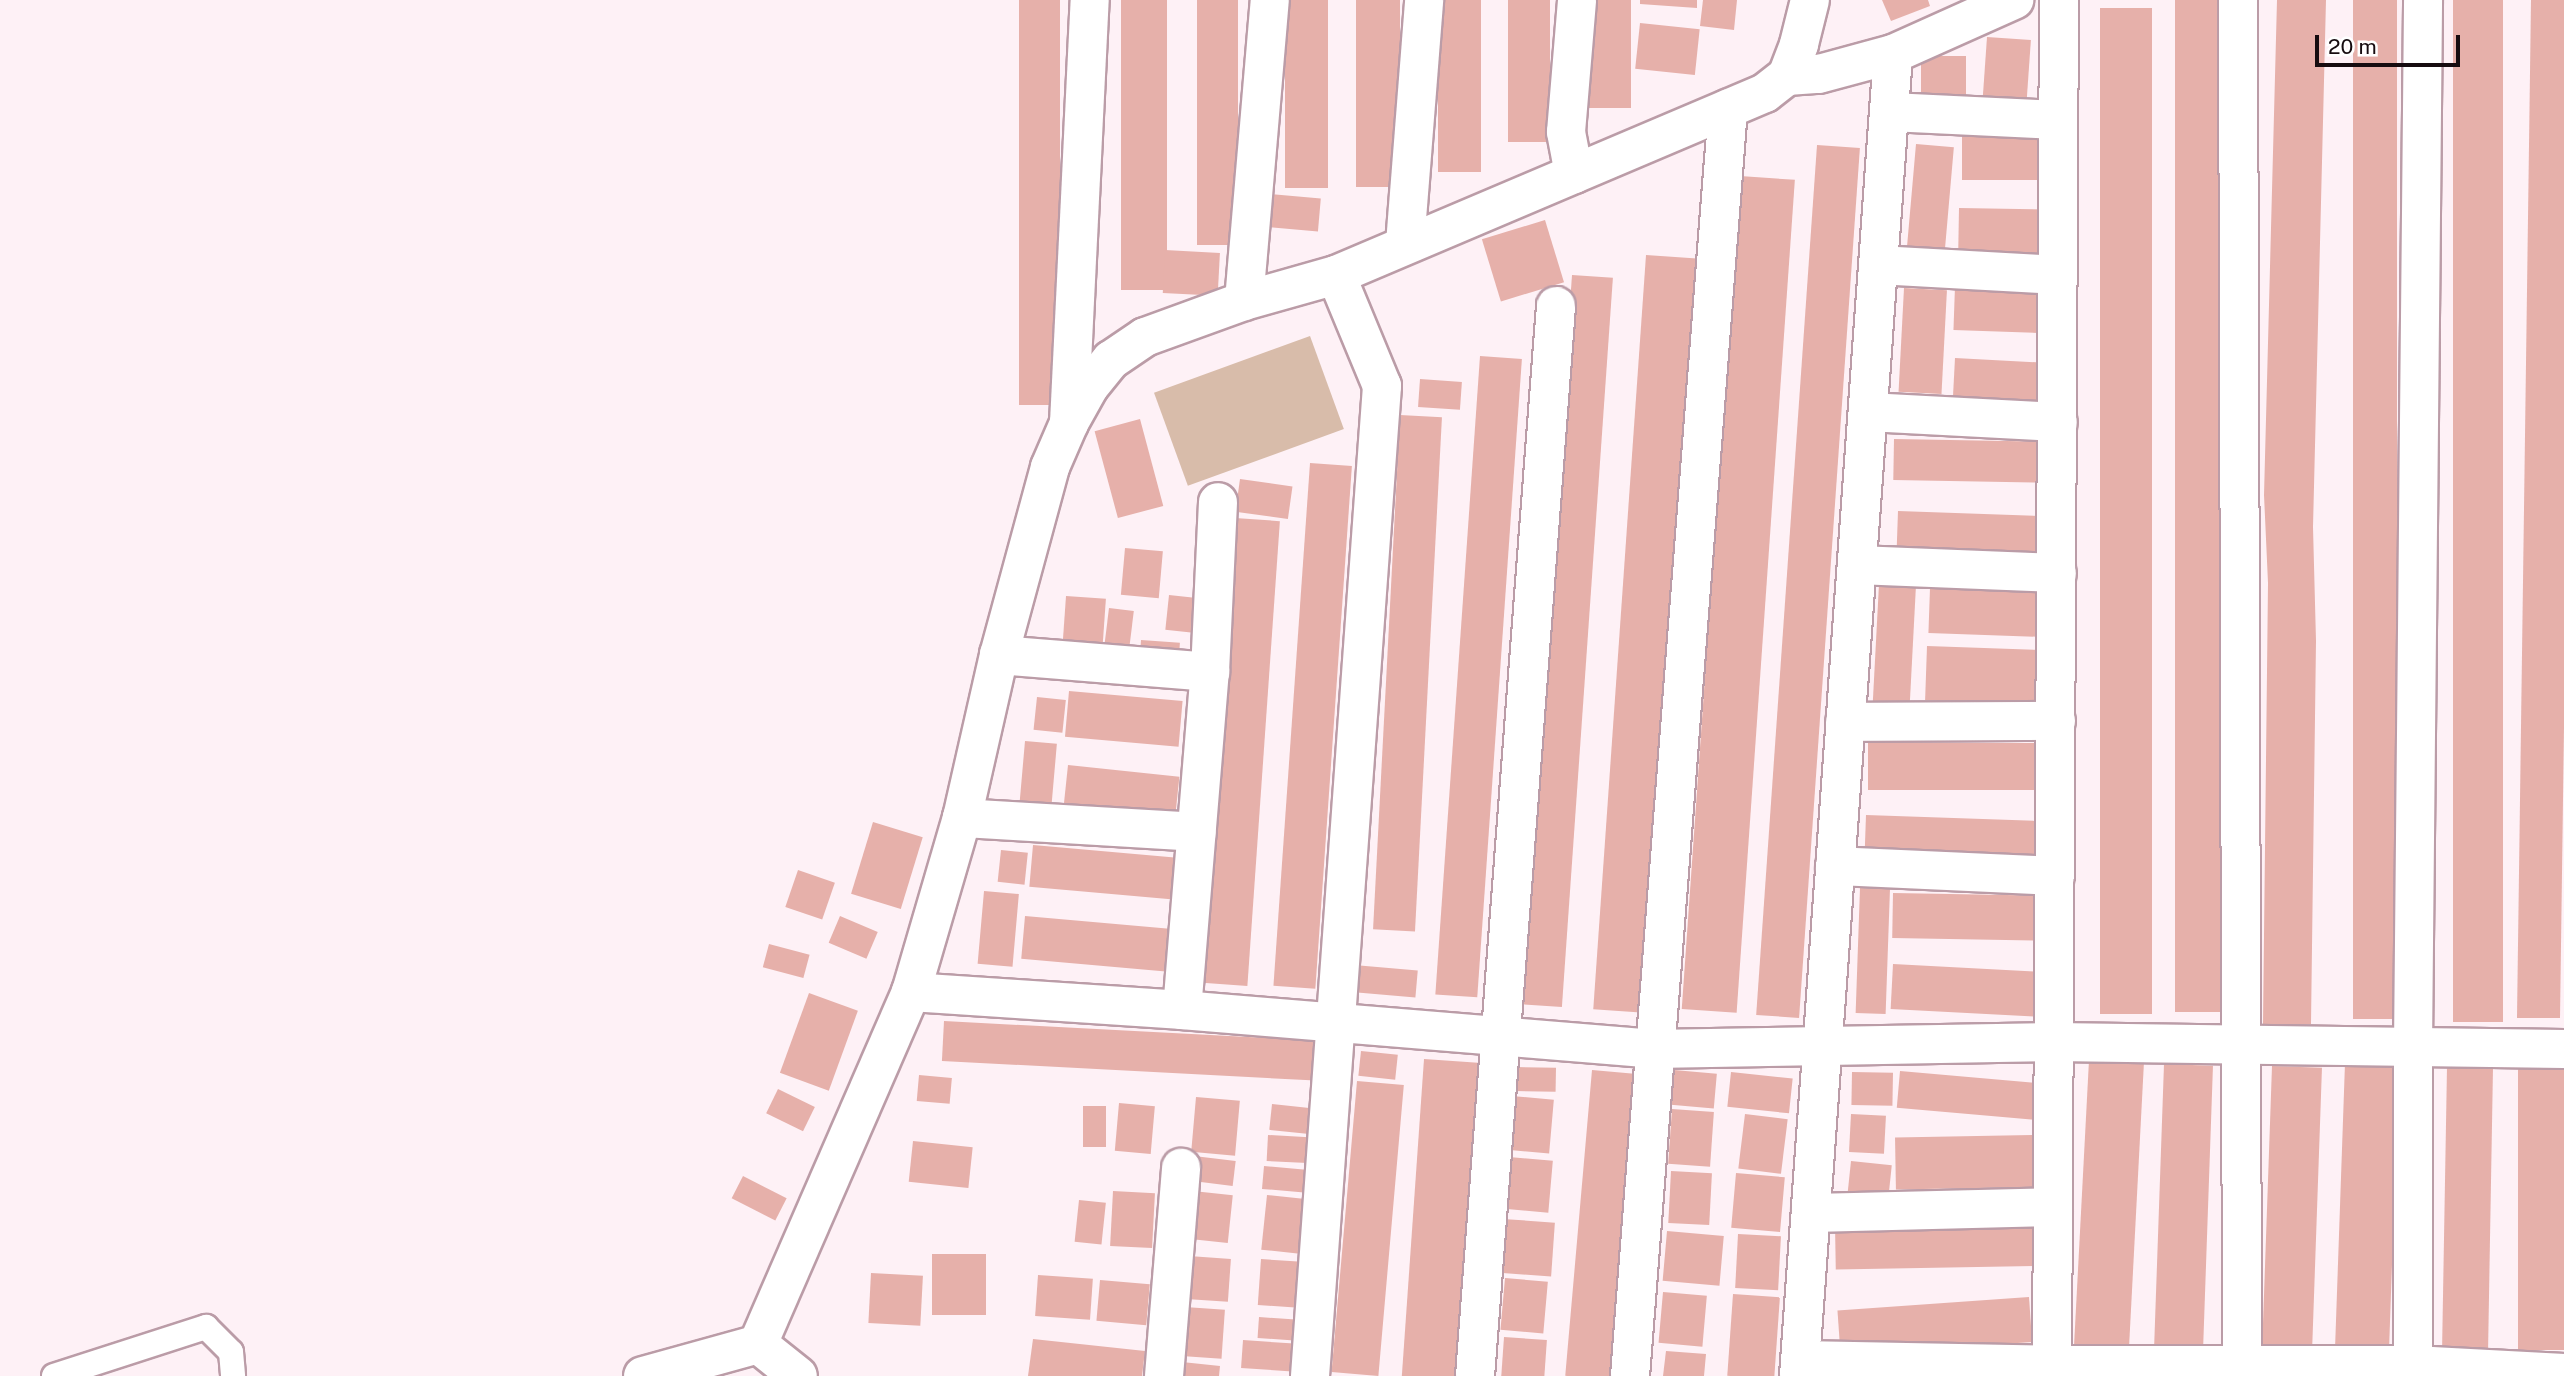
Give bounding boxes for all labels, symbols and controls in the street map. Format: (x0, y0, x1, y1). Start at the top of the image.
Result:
scale bar (2319, 21, 2464, 65)
text: 20 m (2328, 34, 2377, 59)

